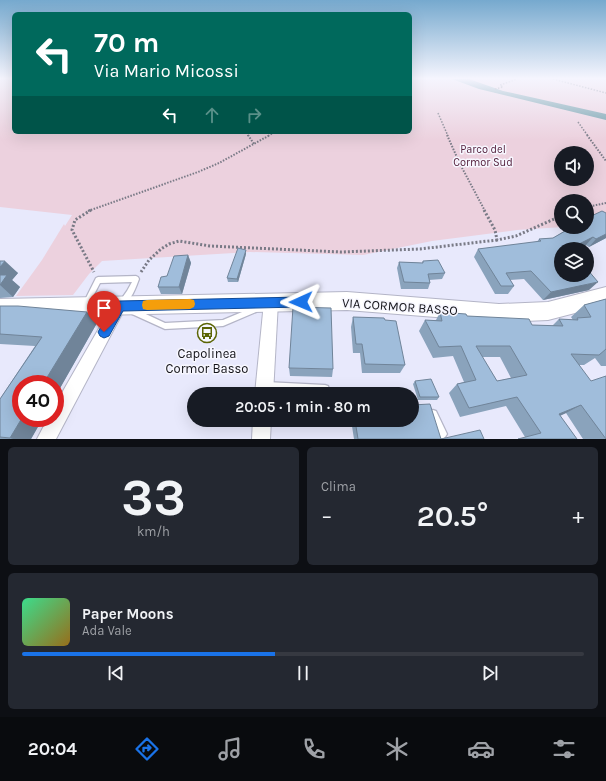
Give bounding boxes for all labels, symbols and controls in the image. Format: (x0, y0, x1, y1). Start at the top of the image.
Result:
text: 70 m (94, 26, 159, 59)
icon: left (28, 28, 80, 80)
text: Via Mario Micossi (94, 60, 239, 82)
icon: left (159, 104, 181, 126)
icon: ahead (201, 104, 223, 126)
icon: right (243, 104, 265, 126)
park label: Parco del Cormor Sud (453, 143, 513, 169)
map controls (554, 146, 594, 282)
button: sound (554, 146, 594, 186)
button: search (554, 194, 594, 234)
button: layers (554, 242, 594, 282)
position arrow (280, 281, 322, 323)
pin (87, 291, 121, 332)
street label: VIA CORMOR BASSO (342, 295, 458, 318)
icon: arrive (93, 297, 115, 319)
bus stop icon: Capolinea Cormor Basso (196, 322, 218, 344)
place label: Capolinea Cormor Basso (166, 346, 248, 376)
speed limit sign: 40 (12, 375, 64, 427)
text: 20:05 · 1 min · 80 m (235, 398, 371, 416)
text: 33 (121, 467, 186, 528)
text: Clima (321, 479, 356, 494)
text: 20.5° (417, 498, 488, 534)
text: − (321, 503, 333, 529)
text: + (572, 503, 584, 529)
text: km/h (137, 524, 170, 539)
text: Paper Moons (82, 605, 174, 623)
text: Ada Vale (82, 623, 132, 638)
icon: previous (105, 662, 127, 684)
icon: pause (292, 662, 314, 684)
icon: next (479, 662, 501, 684)
icon: directions (133, 735, 161, 763)
icon: music (216, 735, 244, 763)
icon: phone (300, 735, 328, 763)
icon: climate (383, 735, 411, 763)
icon: car (467, 735, 495, 763)
icon: filters (550, 735, 578, 763)
text: 20:04 (28, 738, 77, 760)

